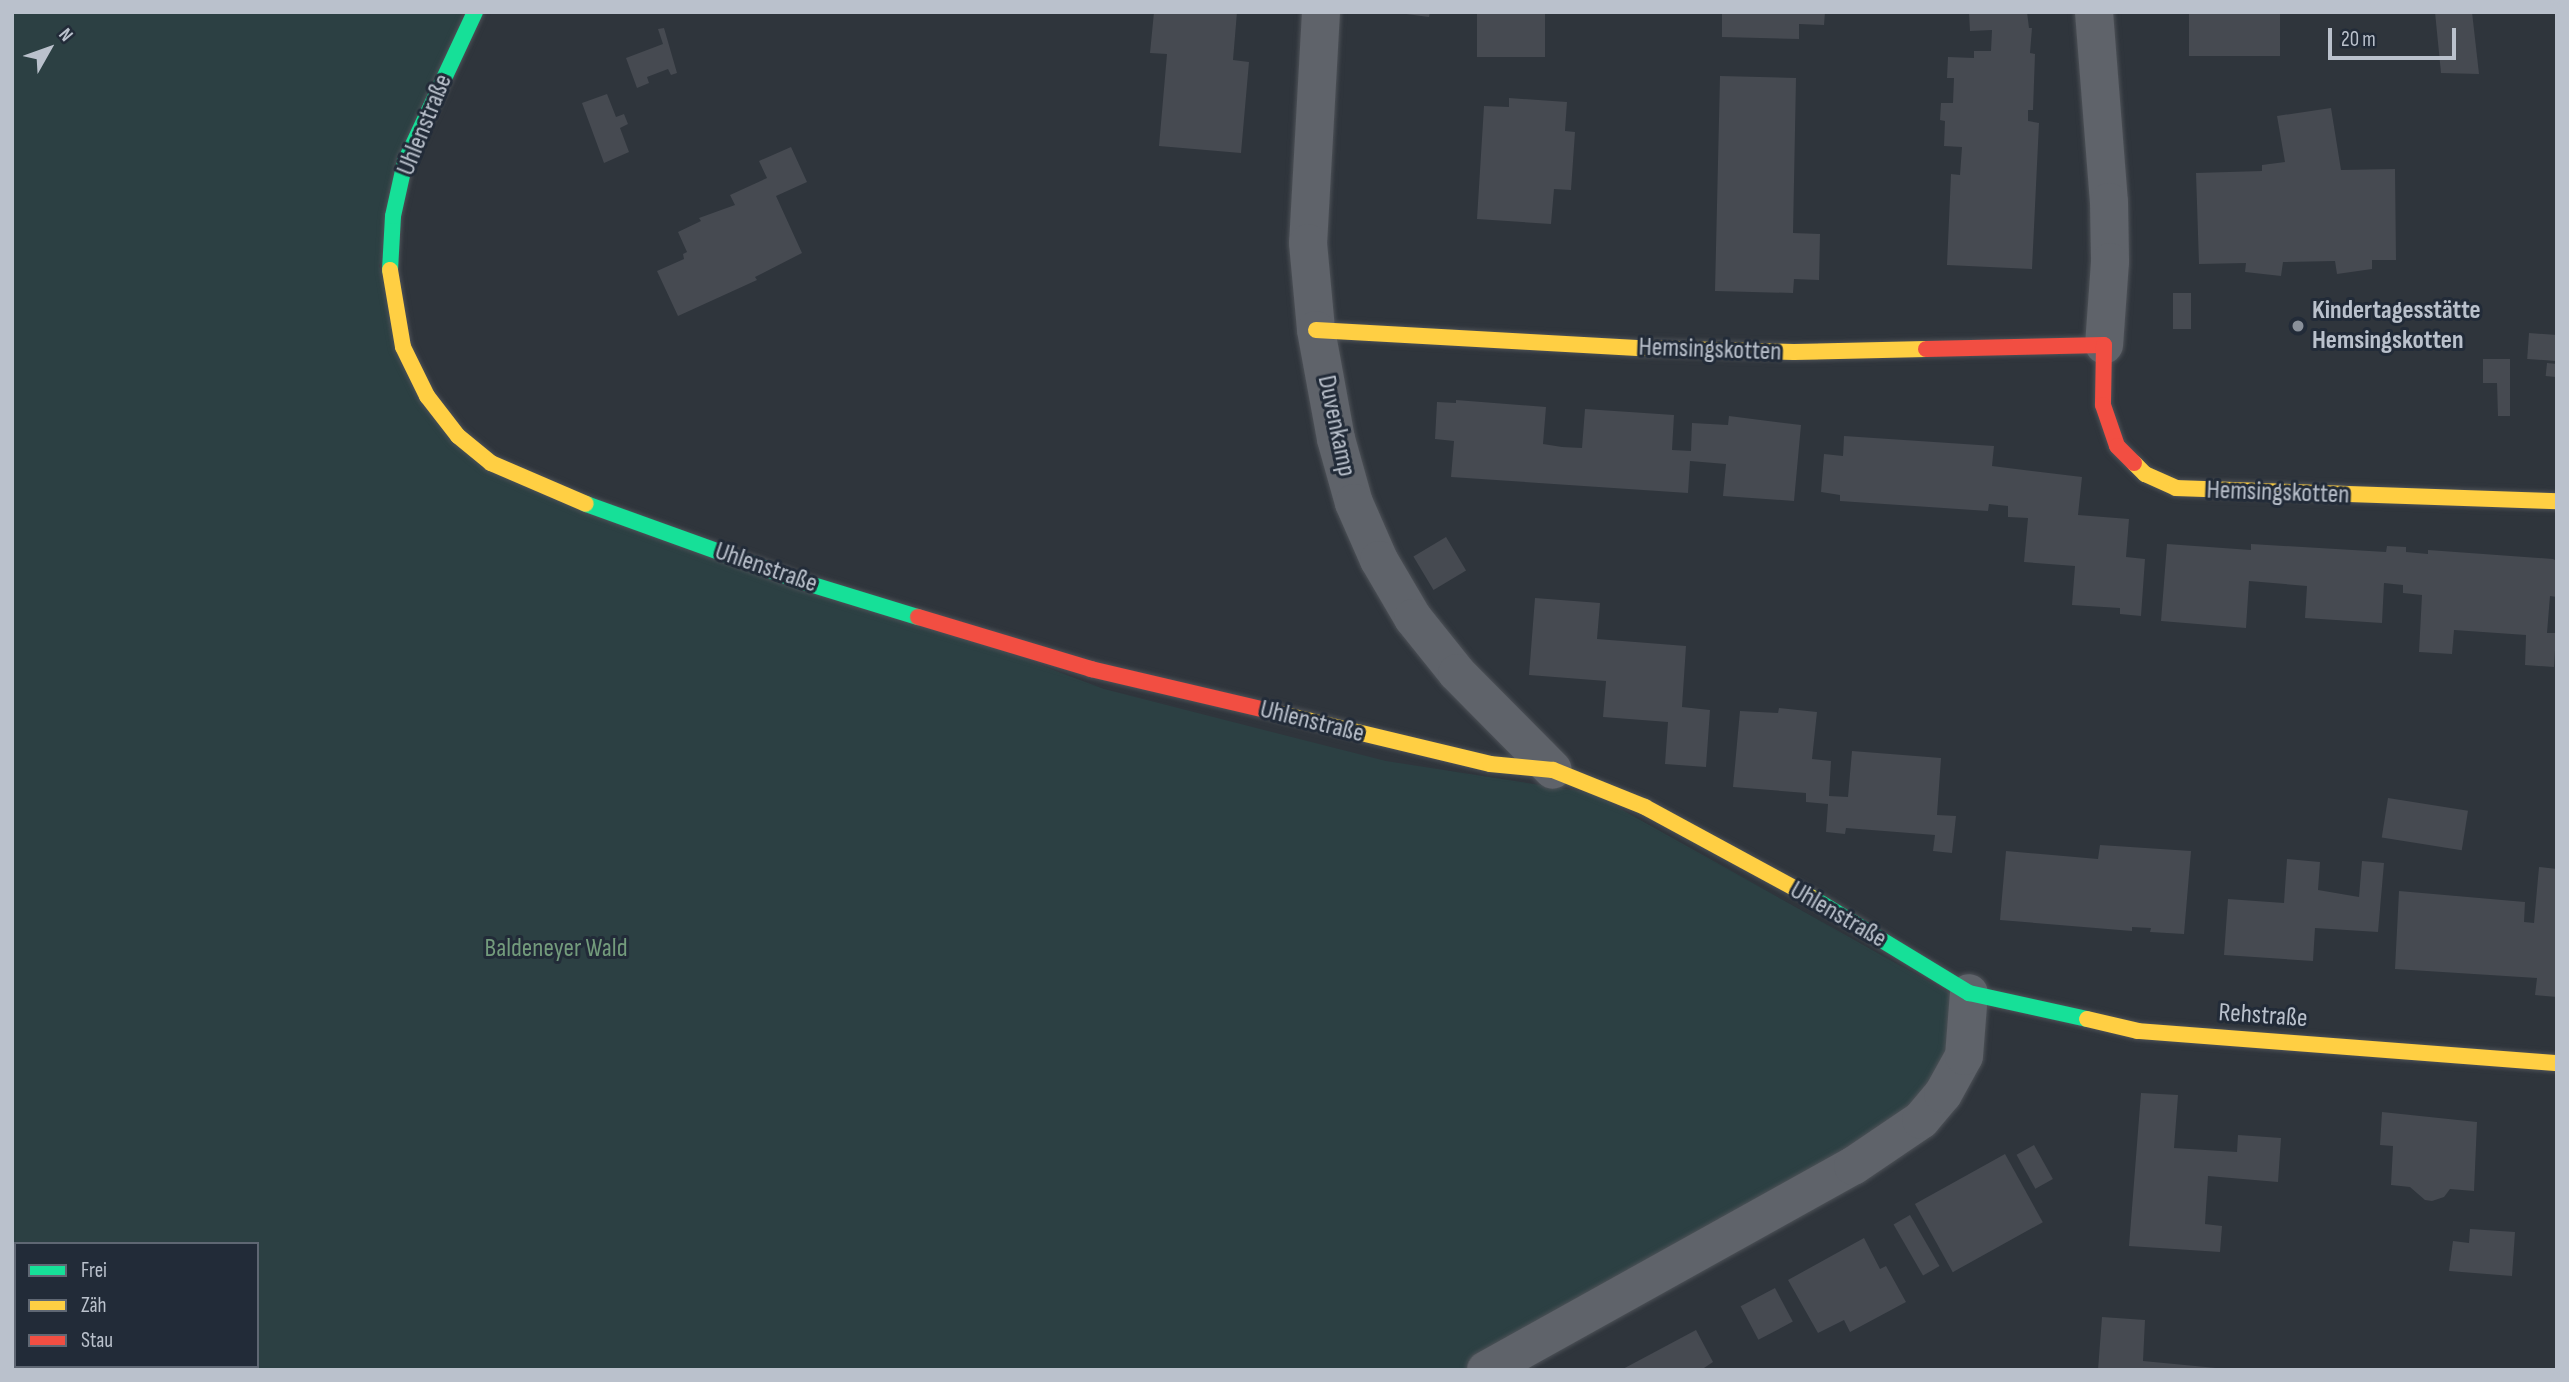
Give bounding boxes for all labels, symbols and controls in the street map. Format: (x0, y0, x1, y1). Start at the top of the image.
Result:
north arrow (14, 14, 84, 84)
scale bar (2331, 14, 2459, 58)
text: N (53, 24, 78, 46)
text: 20 m (2341, 27, 2376, 52)
street label: Uhlenstraße (391, 70, 459, 180)
place label: Kindertagesstätte Hemsingskotten (2312, 295, 2481, 356)
marker: Kindertagesstätte Hemsingskotten (2290, 318, 2306, 334)
street label: Hemsingskotten (1638, 332, 1782, 368)
street label: Duvenkamp (1310, 373, 1362, 479)
street label: Hemsingskotten (2206, 475, 2350, 511)
street label: Uhlenstraße (711, 536, 821, 600)
street label: Uhlenstraße (1257, 694, 1367, 750)
street label: Uhlenstraße (1784, 875, 1892, 955)
park label: Baldeneyer Wald (485, 933, 627, 965)
street label: Rehstraße (2218, 997, 2308, 1035)
legend (14, 1242, 259, 1368)
text: Frei (81, 1258, 107, 1283)
text: Zäh (81, 1293, 107, 1318)
text: Stau (81, 1328, 113, 1353)

